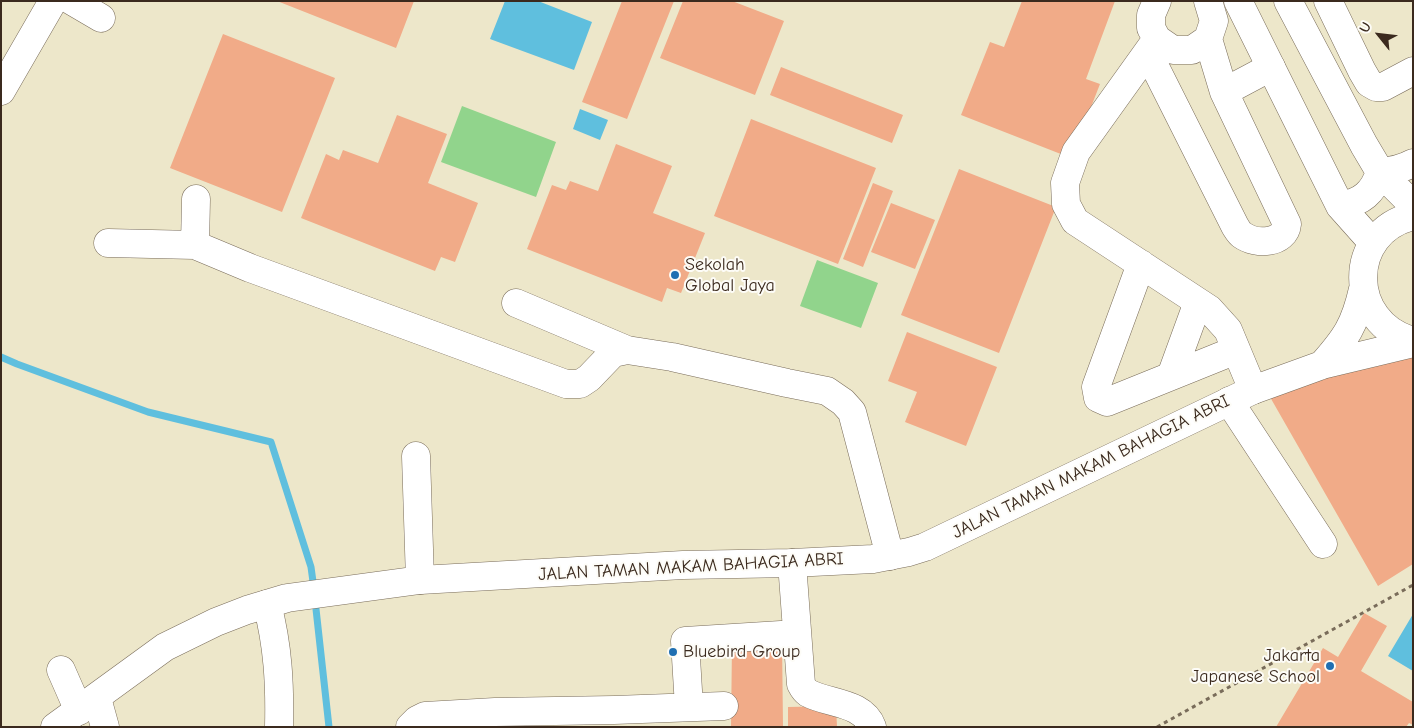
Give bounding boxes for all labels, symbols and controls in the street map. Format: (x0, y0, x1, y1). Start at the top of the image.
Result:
north arrow (1354, 10, 1404, 60)
text: U (1356, 19, 1375, 36)
place label: Sekolah Global Jaya (685, 254, 775, 296)
marker: Sekolah Global Jaya (669, 269, 681, 281)
street label: JALAN TAMAN MAKAM BAHAGIA ABRI (949, 390, 1233, 544)
street label: JALAN TAMAN MAKAM BAHAGIA ABRI (538, 548, 844, 586)
place label: Bluebird Group (683, 641, 800, 663)
place label: Jakarta Japanese School (1191, 645, 1320, 688)
marker: Bluebird Group (667, 646, 679, 658)
marker: Jakarta Japanese School (1324, 660, 1336, 672)

